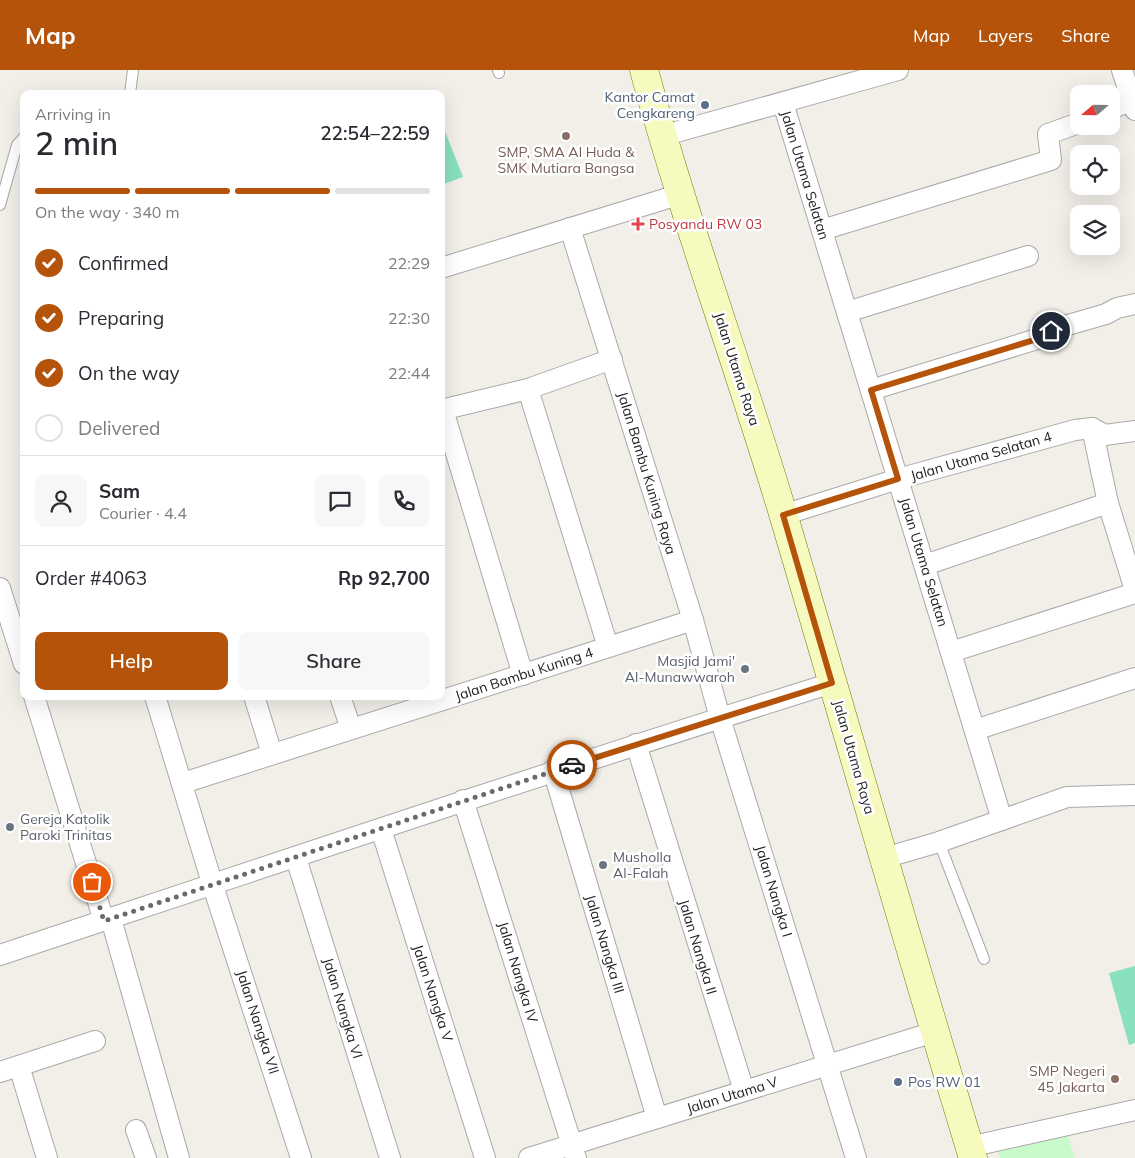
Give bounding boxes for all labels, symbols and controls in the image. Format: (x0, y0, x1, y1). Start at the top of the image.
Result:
text: Map (25, 20, 76, 50)
text: Map (913, 24, 950, 47)
text: Layers (978, 24, 1033, 47)
text: Share (1061, 24, 1110, 47)
north arrow (1070, 85, 1120, 135)
map controls (1070, 85, 1120, 255)
place label: Kantor Camat Cengkareng (605, 88, 695, 122)
marker: Kantor Camat Cengkareng (699, 99, 711, 111)
text: Arriving in (35, 104, 111, 124)
street label: Jalan Utama Selatan (777, 108, 833, 242)
text: 22:54–22:59 (320, 121, 430, 145)
text: 2 min (35, 123, 118, 163)
marker: SMP, SMA Al Huda & SMK Mutiara Bangsa (560, 130, 572, 142)
place label: SMP, SMA Al Huda & SMK Mutiara Bangsa (498, 143, 635, 177)
button: locate (1070, 145, 1120, 195)
text: On the way · 340 m (35, 202, 180, 222)
button: layers (1070, 205, 1120, 255)
place label: Posyandu RW 03 (649, 215, 762, 233)
marker: Posyandu RW 03 (631, 217, 645, 231)
icon: check (35, 249, 63, 277)
text: Confirmed (78, 251, 169, 275)
text: 22:29 (388, 253, 430, 273)
icon: check (35, 304, 63, 332)
text: Preparing (78, 306, 164, 330)
text: 22:30 (388, 308, 430, 328)
street label: Jalan Utama Raya (710, 310, 764, 428)
pin (1030, 310, 1072, 352)
icon: home (1037, 317, 1065, 345)
icon: check (35, 359, 63, 387)
text: On the way (78, 361, 180, 385)
text: 22:44 (388, 363, 430, 383)
street label: Jalan Bambu Kuning Raya (614, 389, 680, 557)
text: Delivered (78, 416, 160, 440)
street label: Jalan Utama Selatan 4 (908, 427, 1054, 485)
button: person (35, 475, 87, 527)
button: chat (314, 475, 366, 527)
button: phone (378, 475, 430, 527)
text: Sam (99, 479, 140, 503)
street label: Jalan Utama Selatan (896, 495, 952, 629)
text: Courier · 4.4 (99, 503, 187, 523)
text: Order #4063 (35, 566, 147, 590)
text: Rp 92,700 (338, 566, 430, 590)
button: Help (35, 632, 228, 690)
button: Share (238, 632, 430, 690)
street label: Jalan Bambu Kuning 4 (453, 643, 596, 705)
place label: Masjid Jami' Al-Munawwaroh (625, 652, 735, 686)
marker: Masjid Jami' Al-Munawwaroh (739, 663, 751, 675)
street label: Jalan Utama Raya (829, 698, 879, 816)
courier (547, 740, 597, 790)
icon: car (558, 751, 586, 779)
place label: Gereja Katolik Paroki Trinitas (20, 810, 112, 844)
marker: Gereja Katolik Paroki Trinitas (4, 821, 16, 833)
street label: Jalan Nangka I (752, 843, 796, 939)
place label: Musholla Al-Falah (613, 848, 671, 882)
marker: Musholla Al-Falah (597, 859, 609, 871)
pin (71, 861, 113, 903)
icon: bag (78, 868, 106, 896)
street label: Jalan Nangka III (581, 893, 629, 995)
street label: Jalan Nangka II (675, 897, 721, 997)
street label: Jalan Nangka IV (494, 919, 542, 1025)
street label: Jalan Nangka V (409, 942, 457, 1044)
street label: Jalan Nangka VI (319, 955, 367, 1061)
street label: Jalan Nangka VII (233, 968, 283, 1076)
place label: SMP Negeri 45 Jakarta (1029, 1062, 1105, 1096)
street label: Jalan Utama V (684, 1073, 780, 1117)
place label: Pos RW 01 (908, 1073, 981, 1091)
marker: SMP Negeri 45 Jakarta (1109, 1073, 1121, 1085)
marker: Pos RW 01 (892, 1076, 904, 1088)

